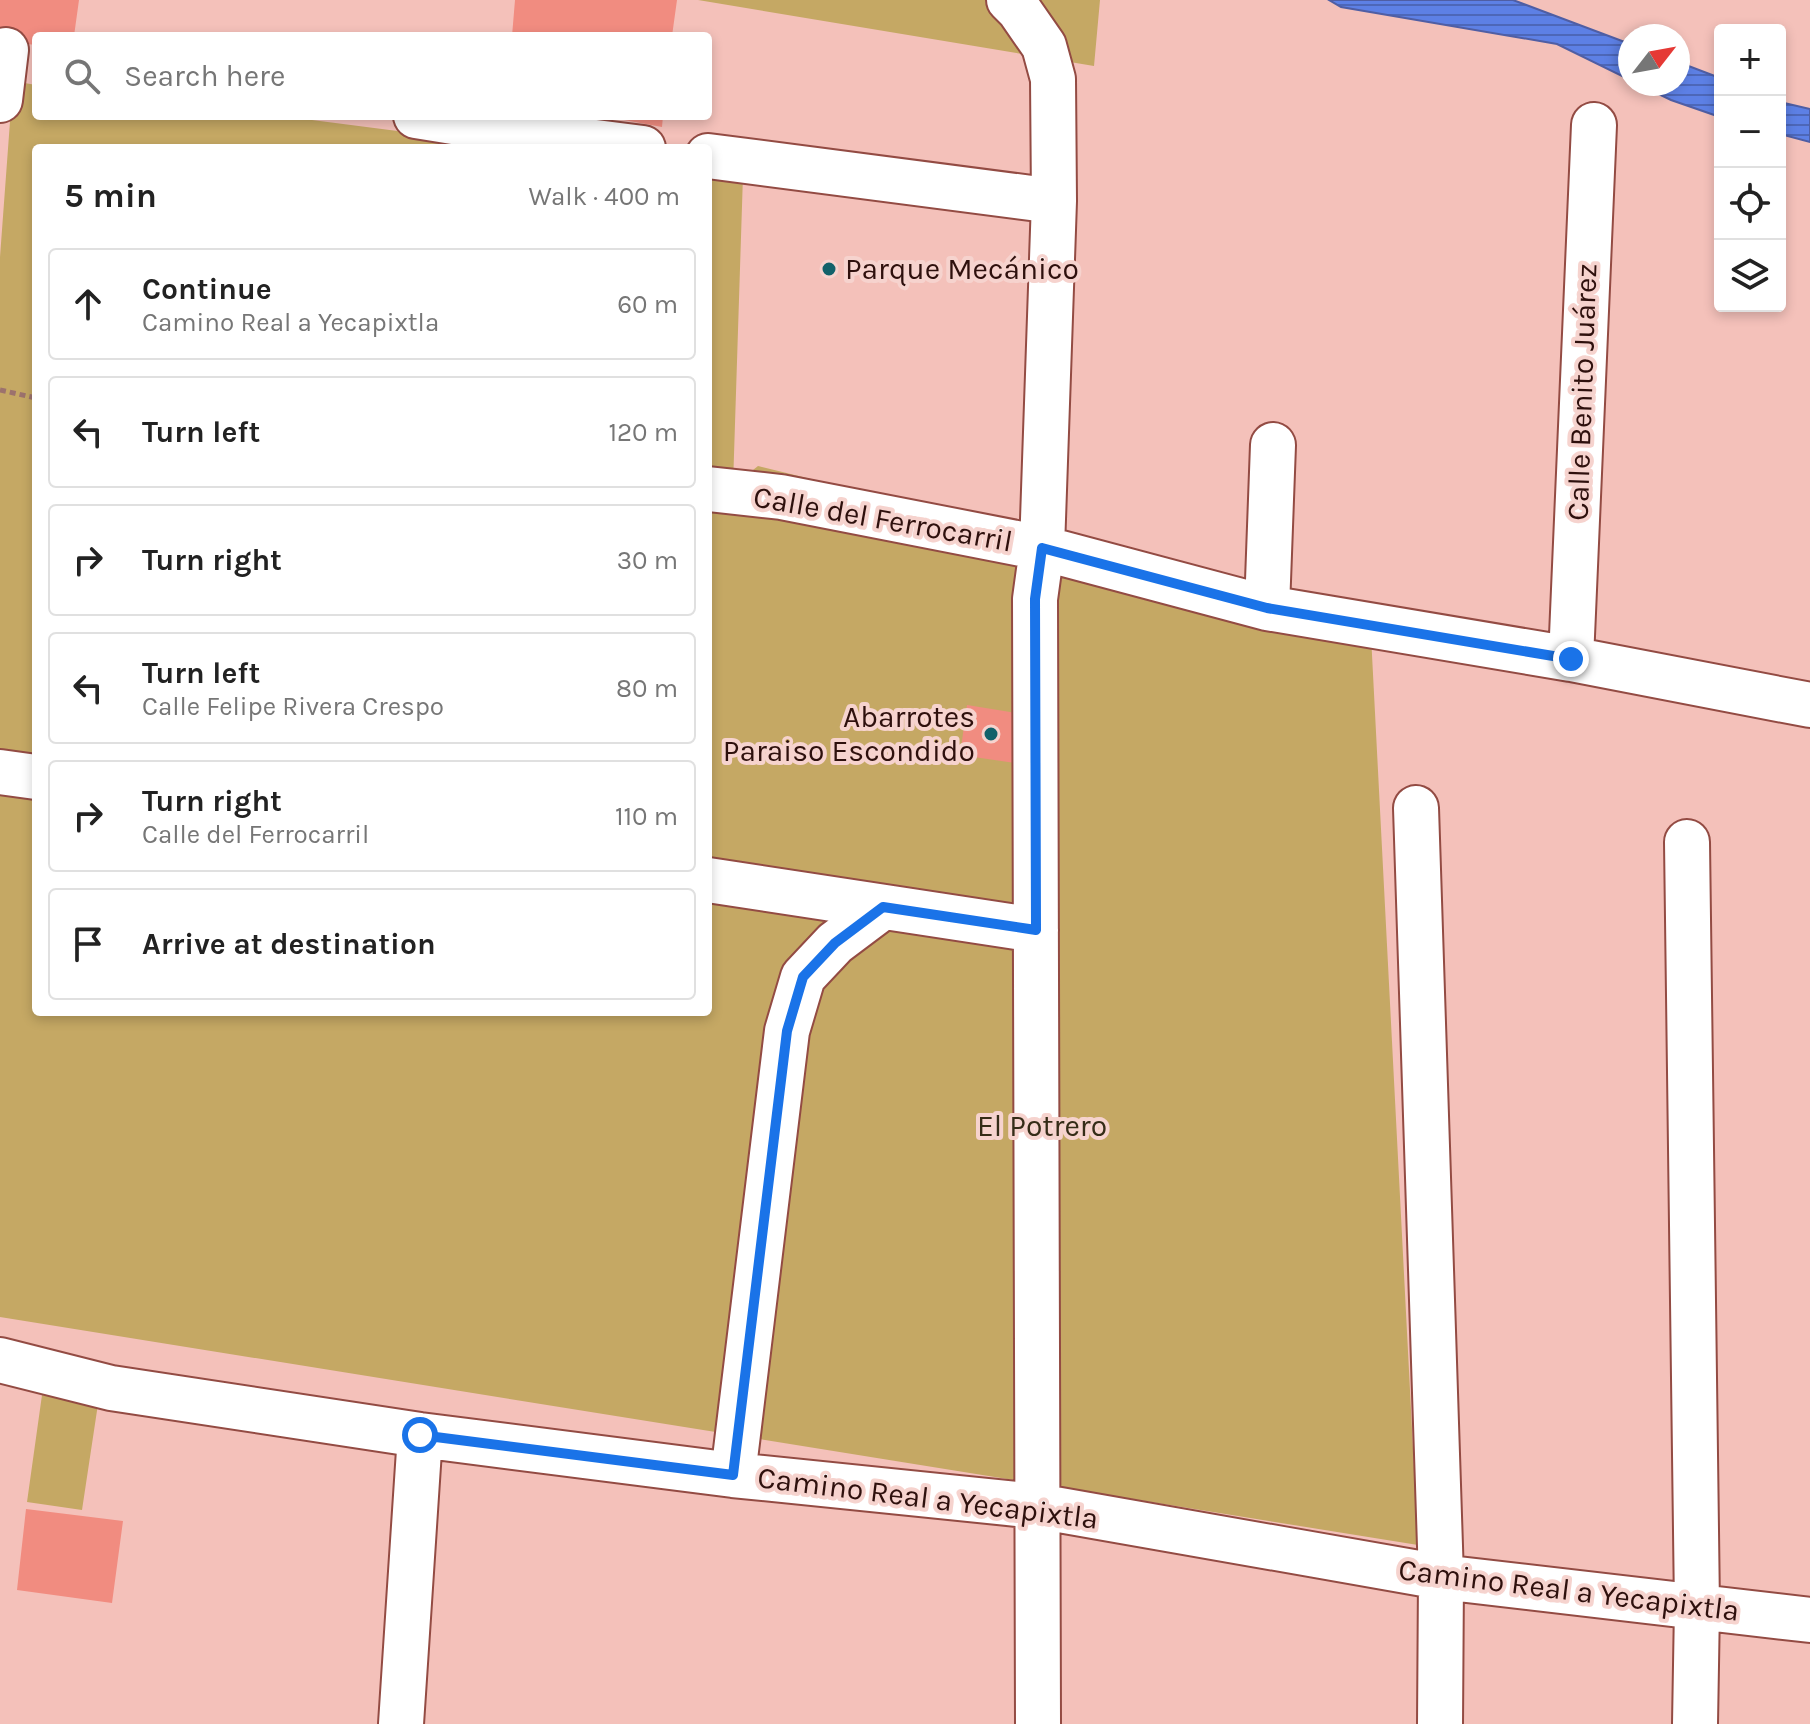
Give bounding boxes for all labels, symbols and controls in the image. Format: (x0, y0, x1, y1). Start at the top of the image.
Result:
north arrow (1618, 24, 1690, 96)
map controls (1714, 24, 1786, 312)
button: + (1714, 24, 1786, 96)
search box (32, 32, 712, 120)
icon: search (60, 54, 104, 98)
text: Search here (124, 58, 285, 94)
button: − (1714, 96, 1786, 168)
button: locate (1714, 168, 1786, 240)
text: 5 min (64, 176, 157, 216)
text: Walk · 400 m (528, 181, 680, 212)
button: layers (1714, 240, 1786, 312)
place label: Parque Mecánico (845, 251, 1079, 287)
marker: Parque Mecánico (820, 260, 838, 278)
street label: Calle Benito Juárez (1560, 263, 1604, 521)
text: Continue (142, 271, 272, 307)
icon: ahead (66, 282, 110, 326)
text: 60 m (617, 289, 678, 320)
text: Camino Real a Yecapixtla (142, 307, 439, 338)
icon: left (66, 410, 110, 454)
text: Turn left (142, 414, 260, 450)
text: 120 m (608, 417, 678, 448)
street label: Calle del Ferrocarril (751, 478, 1015, 560)
icon: right (66, 538, 110, 582)
text: Turn right (142, 542, 282, 578)
text: 30 m (617, 545, 678, 576)
route end (1553, 641, 1589, 677)
text: Turn left (142, 655, 260, 691)
icon: left (66, 666, 110, 710)
text: 80 m (616, 673, 678, 704)
text: Calle Felipe Rivera Crespo (142, 691, 444, 722)
place label: Abarrotes Paraiso Escondido (723, 699, 975, 769)
marker: Abarrotes Paraiso Escondido (982, 725, 1000, 743)
text: Turn right (142, 783, 282, 819)
icon: right (66, 794, 110, 838)
text: 110 m (615, 801, 678, 832)
text: Calle del Ferrocarril (142, 819, 369, 850)
icon: arrive (66, 922, 110, 966)
text: Arrive at destination (142, 926, 436, 962)
park label: El Potrero (977, 1108, 1107, 1144)
route start (402, 1417, 438, 1453)
street label: Camino Real a Yecapixtla (756, 1459, 1100, 1537)
street label: Camino Real a Yecapixtla (1397, 1551, 1741, 1629)

